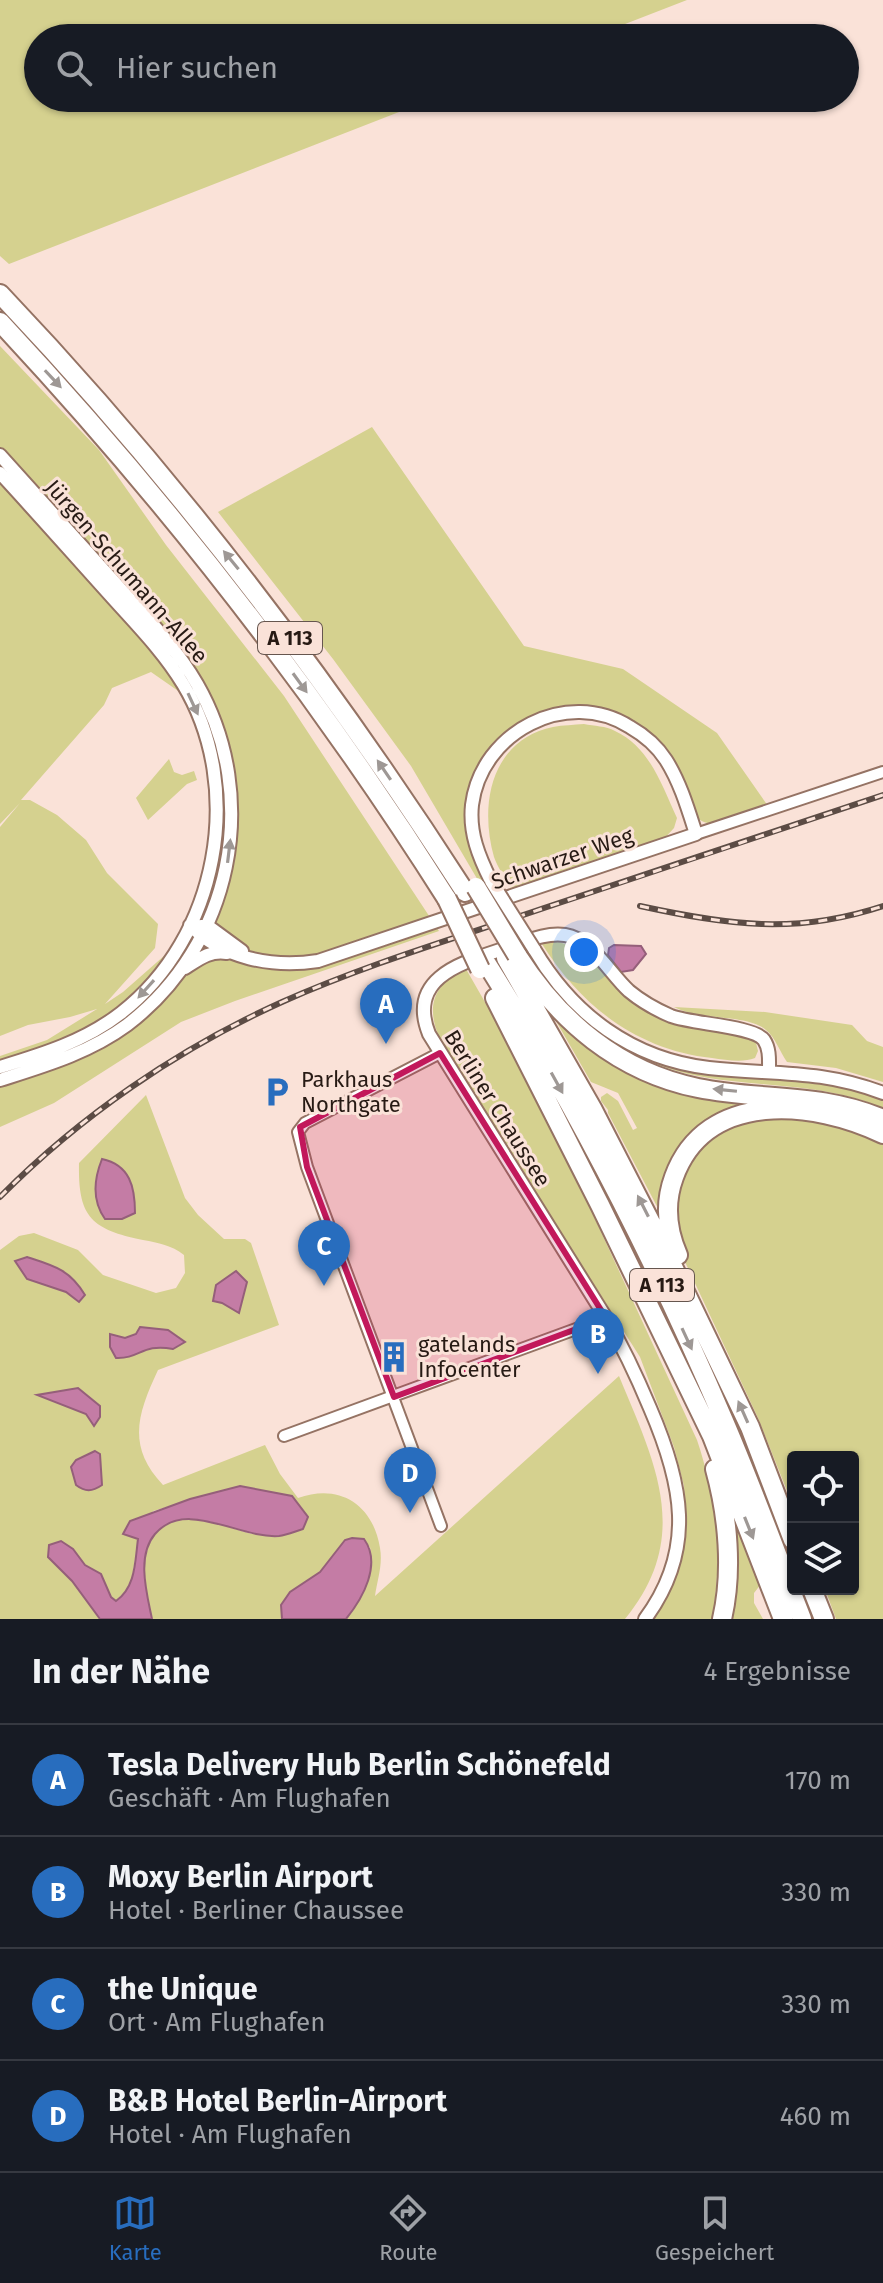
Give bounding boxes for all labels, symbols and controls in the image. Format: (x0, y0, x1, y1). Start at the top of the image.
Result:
search box (24, 24, 859, 112)
icon: search (52, 46, 96, 90)
text: Hier suchen (116, 50, 278, 86)
one-way arrow (44, 370, 62, 389)
street label: Jürgen-Schumann-Allee (40, 474, 214, 669)
one-way arrow (223, 550, 239, 570)
road number: A 113 (258, 622, 322, 654)
one-way arrow (292, 673, 308, 693)
one-way arrow (186, 692, 200, 715)
one-way arrow (377, 759, 392, 780)
street label: Schwarzer Weg (488, 821, 637, 895)
one-way arrow (223, 838, 236, 863)
your location (564, 932, 604, 972)
pin: A (360, 978, 412, 1044)
one-way arrow (138, 980, 156, 999)
street label: Berliner Chaussee (438, 1025, 557, 1192)
place label: Parkhaus Northgate (301, 1066, 401, 1118)
one-way arrow (550, 1071, 563, 1094)
parking icon: Parkhaus Northgate (260, 1075, 294, 1109)
one-way arrow (712, 1084, 737, 1097)
one-way arrow (636, 1195, 649, 1218)
pin: C (298, 1220, 350, 1286)
road number: A 113 (630, 1269, 694, 1301)
pin: B (572, 1308, 624, 1374)
one-way arrow (680, 1327, 694, 1351)
place label: gatelands Infocenter (418, 1331, 521, 1383)
building icon: gatelands Infocenter (377, 1340, 411, 1374)
one-way arrow (736, 1401, 750, 1424)
pin: D (384, 1447, 436, 1513)
map controls (787, 1451, 859, 1595)
button: locate (787, 1451, 859, 1523)
one-way arrow (743, 1516, 756, 1540)
button: layers (787, 1523, 859, 1595)
text: In der Nähe (32, 1651, 210, 1692)
text: 4 Ergebnisse (704, 1656, 851, 1687)
text: Tesla Delivery Hub Berlin Schönefeld (108, 1747, 611, 1783)
text: A (50, 1765, 66, 1796)
text: 170 m (785, 1765, 851, 1796)
text: Geschäft · Am Flughafen (108, 1783, 391, 1814)
text: Moxy Berlin Airport (108, 1859, 373, 1895)
text: B (50, 1877, 66, 1908)
text: 330 m (781, 1877, 851, 1908)
text: Hotel · Berliner Chaussee (108, 1895, 404, 1926)
text: the Unique (108, 1971, 258, 2007)
text: C (51, 1989, 65, 2020)
text: 330 m (781, 1989, 851, 2020)
text: Ort · Am Flughafen (108, 2007, 326, 2038)
text: B&B Hotel Berlin-Airport (108, 2083, 447, 2119)
text: D (50, 2101, 66, 2132)
text: 460 m (780, 2101, 851, 2132)
text: Hotel · Am Flughafen (108, 2119, 352, 2150)
tab: Karte (109, 2191, 162, 2266)
tab: Route (379, 2191, 437, 2266)
tab: Gespeichert (655, 2191, 774, 2266)

